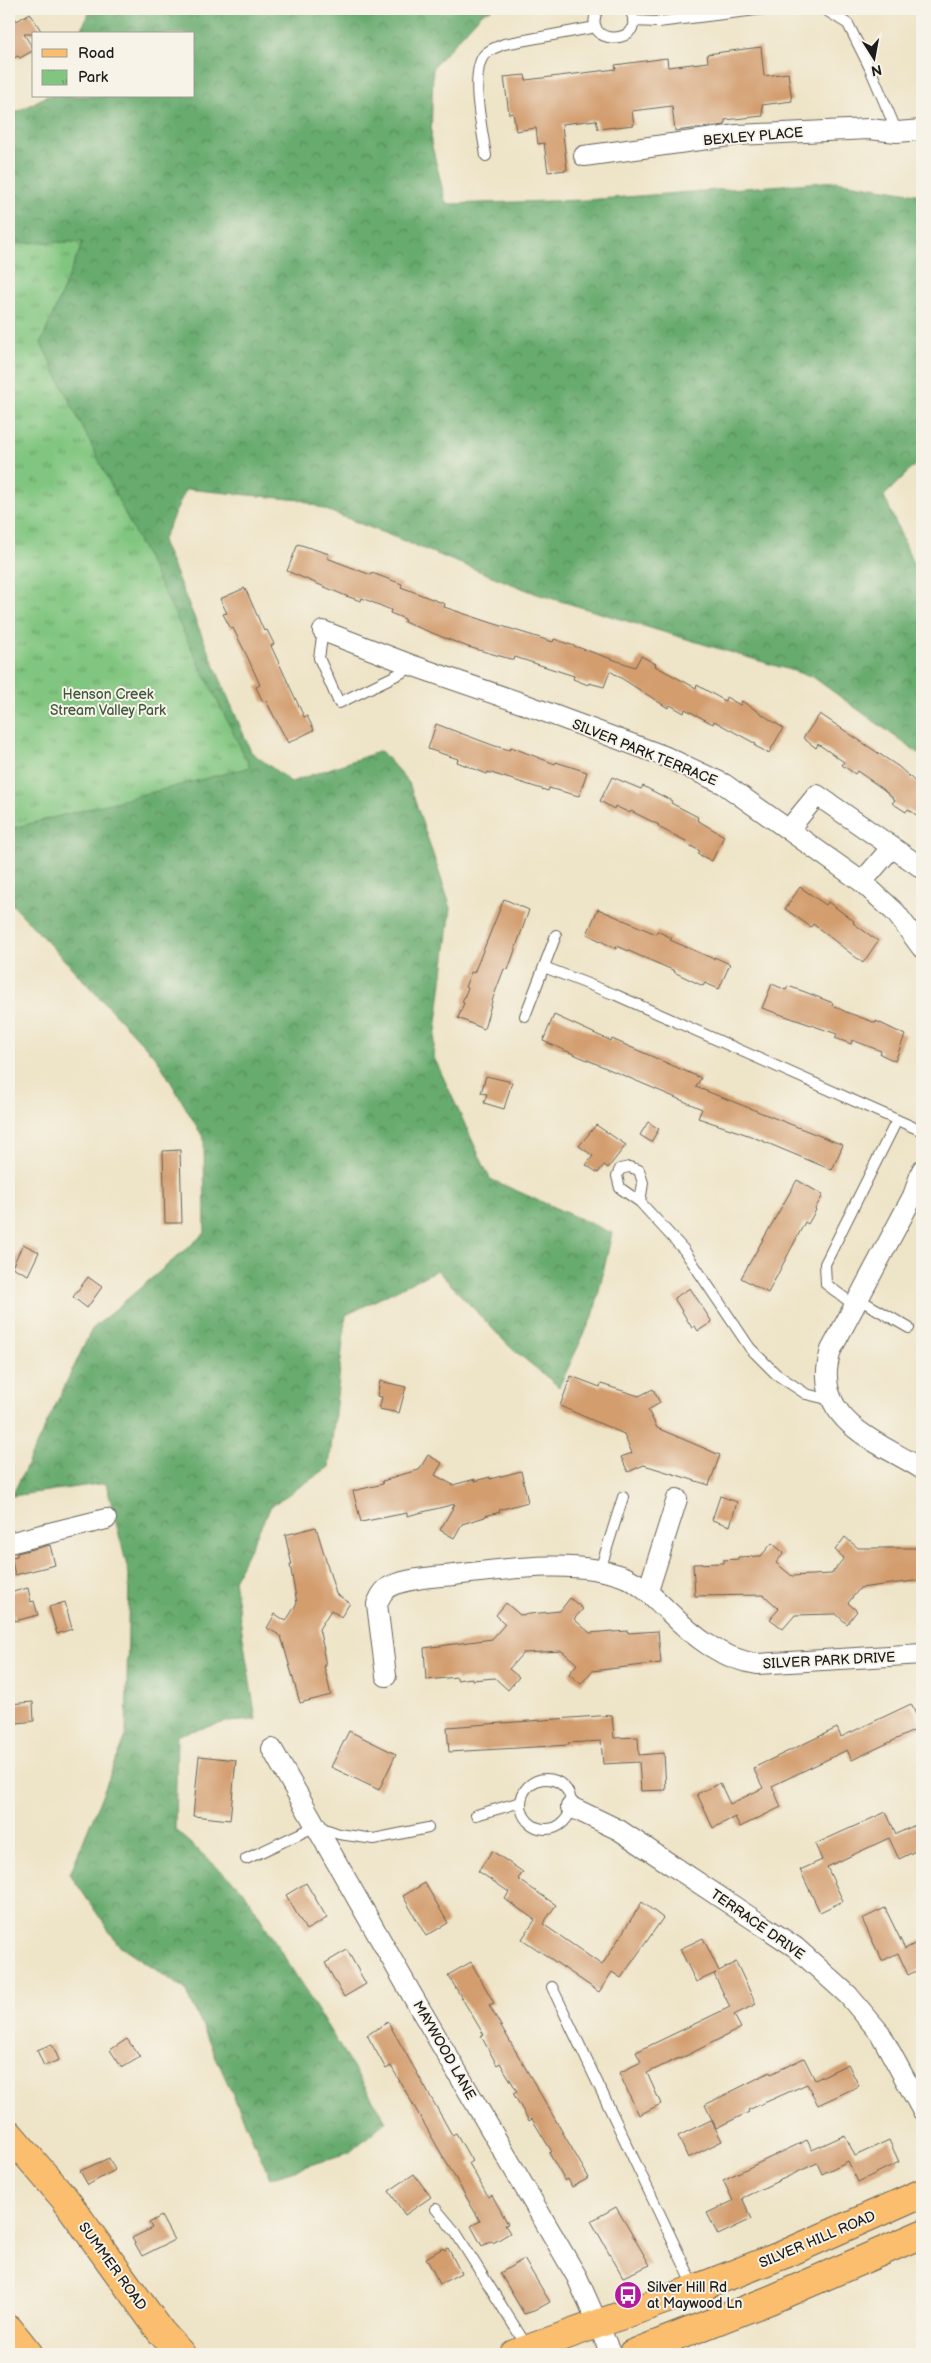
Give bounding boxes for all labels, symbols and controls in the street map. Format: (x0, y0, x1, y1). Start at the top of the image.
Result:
legend (32, 32, 195, 98)
north arrow (848, 32, 898, 82)
text: Road (78, 44, 114, 63)
text: N (870, 61, 883, 80)
text: Park (78, 68, 109, 87)
street label: BEXLEY PLACE (702, 124, 804, 149)
park label: Henson Creek Stream Valley Park (50, 686, 166, 719)
street label: SILVER PARK TERRACE (570, 716, 720, 789)
street label: SILVER PARK DRIVE (762, 1649, 896, 1672)
street label: TERRACE DRIVE (707, 1886, 808, 1963)
street label: MAYWOOD LANE (409, 1998, 480, 2103)
street label: SILVER HILL ROAD (756, 2207, 878, 2272)
street label: SUMMER ROAD (75, 2219, 150, 2314)
place label: Silver Hill Rd at Maywood Ln (647, 2279, 742, 2312)
bus stop icon: Silver Hill Rd at Maywood Ln (613, 2280, 643, 2310)

